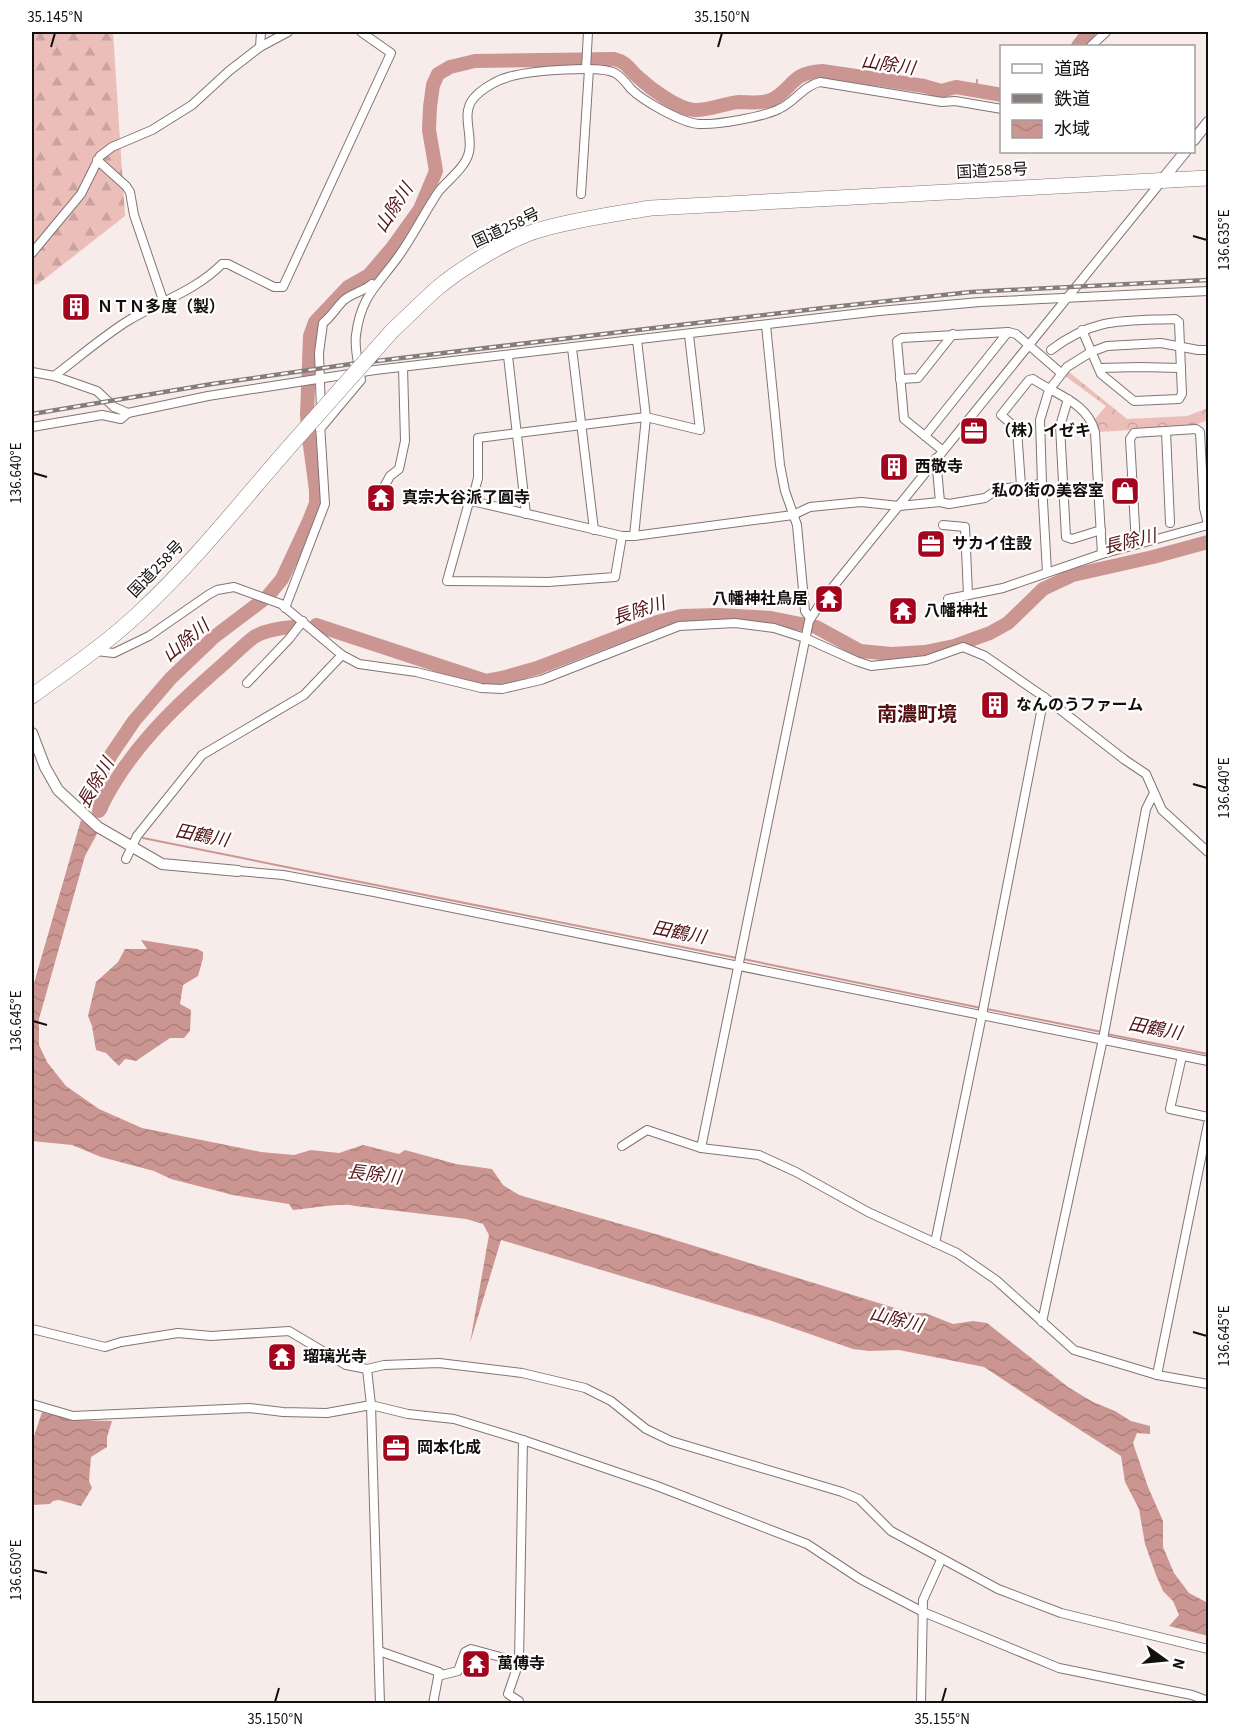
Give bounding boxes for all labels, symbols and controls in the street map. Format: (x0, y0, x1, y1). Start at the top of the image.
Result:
text: 35.145°N (27, 7, 83, 28)
text: 35.150°N (694, 7, 750, 28)
legend (1000, 45, 1195, 153)
water label: 山除川 (860, 49, 918, 81)
text: 道路 (1054, 57, 1090, 82)
text: 鉄道 (1054, 87, 1090, 112)
text: 水域 (1054, 117, 1090, 142)
street label: 国道258号 (956, 158, 1028, 184)
water label: 山除川 (369, 177, 420, 237)
street label: 国道258号 (469, 203, 543, 253)
text: 136.635°E (1214, 209, 1235, 271)
building icon: ＮＴＮ多度（製） (60, 291, 92, 323)
place label: ＮＴＮ多度（製） (97, 296, 225, 318)
office icon: （株）イゼキ (958, 415, 990, 447)
place label: （株）イゼキ (995, 420, 1091, 442)
text: 136.640°E (6, 442, 27, 504)
building icon: 西敬寺 (878, 451, 910, 483)
place label: 西敬寺 (915, 456, 963, 478)
shop icon: 私の街の美容室 (1109, 475, 1141, 507)
place label: 私の街の美容室 (992, 480, 1104, 502)
temple icon: 真宗大谷派了圓寺 (365, 482, 397, 514)
place label: 真宗大谷派了圓寺 (402, 487, 530, 509)
water label: 長除川 (1101, 523, 1161, 561)
office icon: サカイ住設 (915, 528, 947, 560)
place label: サカイ住設 (952, 533, 1032, 555)
street label: 国道258号 (123, 536, 189, 602)
temple icon: 八幡神社鳥居 (813, 583, 845, 615)
place label: 八幡神社鳥居 (712, 588, 808, 610)
water label: 長除川 (609, 590, 670, 631)
temple icon: 八幡神社 (887, 595, 919, 627)
place label: 八幡神社 (924, 600, 988, 622)
water label: 山除川 (157, 613, 216, 668)
building icon: なんのうファーム (979, 689, 1011, 721)
place label: なんのうファーム (1016, 694, 1143, 716)
district label: 南濃町境 (877, 701, 957, 729)
water label: 長除川 (72, 752, 121, 813)
text: 136.640°E (1214, 757, 1235, 819)
water label: 田鶴川 (173, 819, 233, 854)
water label: 田鶴川 (650, 916, 710, 951)
text: 136.645°E (6, 990, 27, 1052)
water label: 田鶴川 (1126, 1012, 1186, 1047)
water label: 長除川 (346, 1159, 404, 1191)
water label: 山除川 (867, 1301, 927, 1339)
text: 136.645°E (1214, 1305, 1235, 1367)
temple icon: 瑠璃光寺 (266, 1341, 298, 1373)
place label: 瑠璃光寺 (303, 1346, 367, 1368)
office icon: 岡本化成 (380, 1432, 412, 1464)
place label: 岡本化成 (417, 1437, 481, 1459)
text: 136.650°E (6, 1539, 27, 1601)
north arrow (1135, 1630, 1195, 1690)
temple icon: 萬傅寺 (460, 1648, 492, 1680)
place label: 萬傅寺 (497, 1653, 545, 1675)
text: N (1167, 1656, 1191, 1672)
text: 35.150°N (247, 1709, 303, 1730)
text: 35.155°N (914, 1709, 970, 1730)

